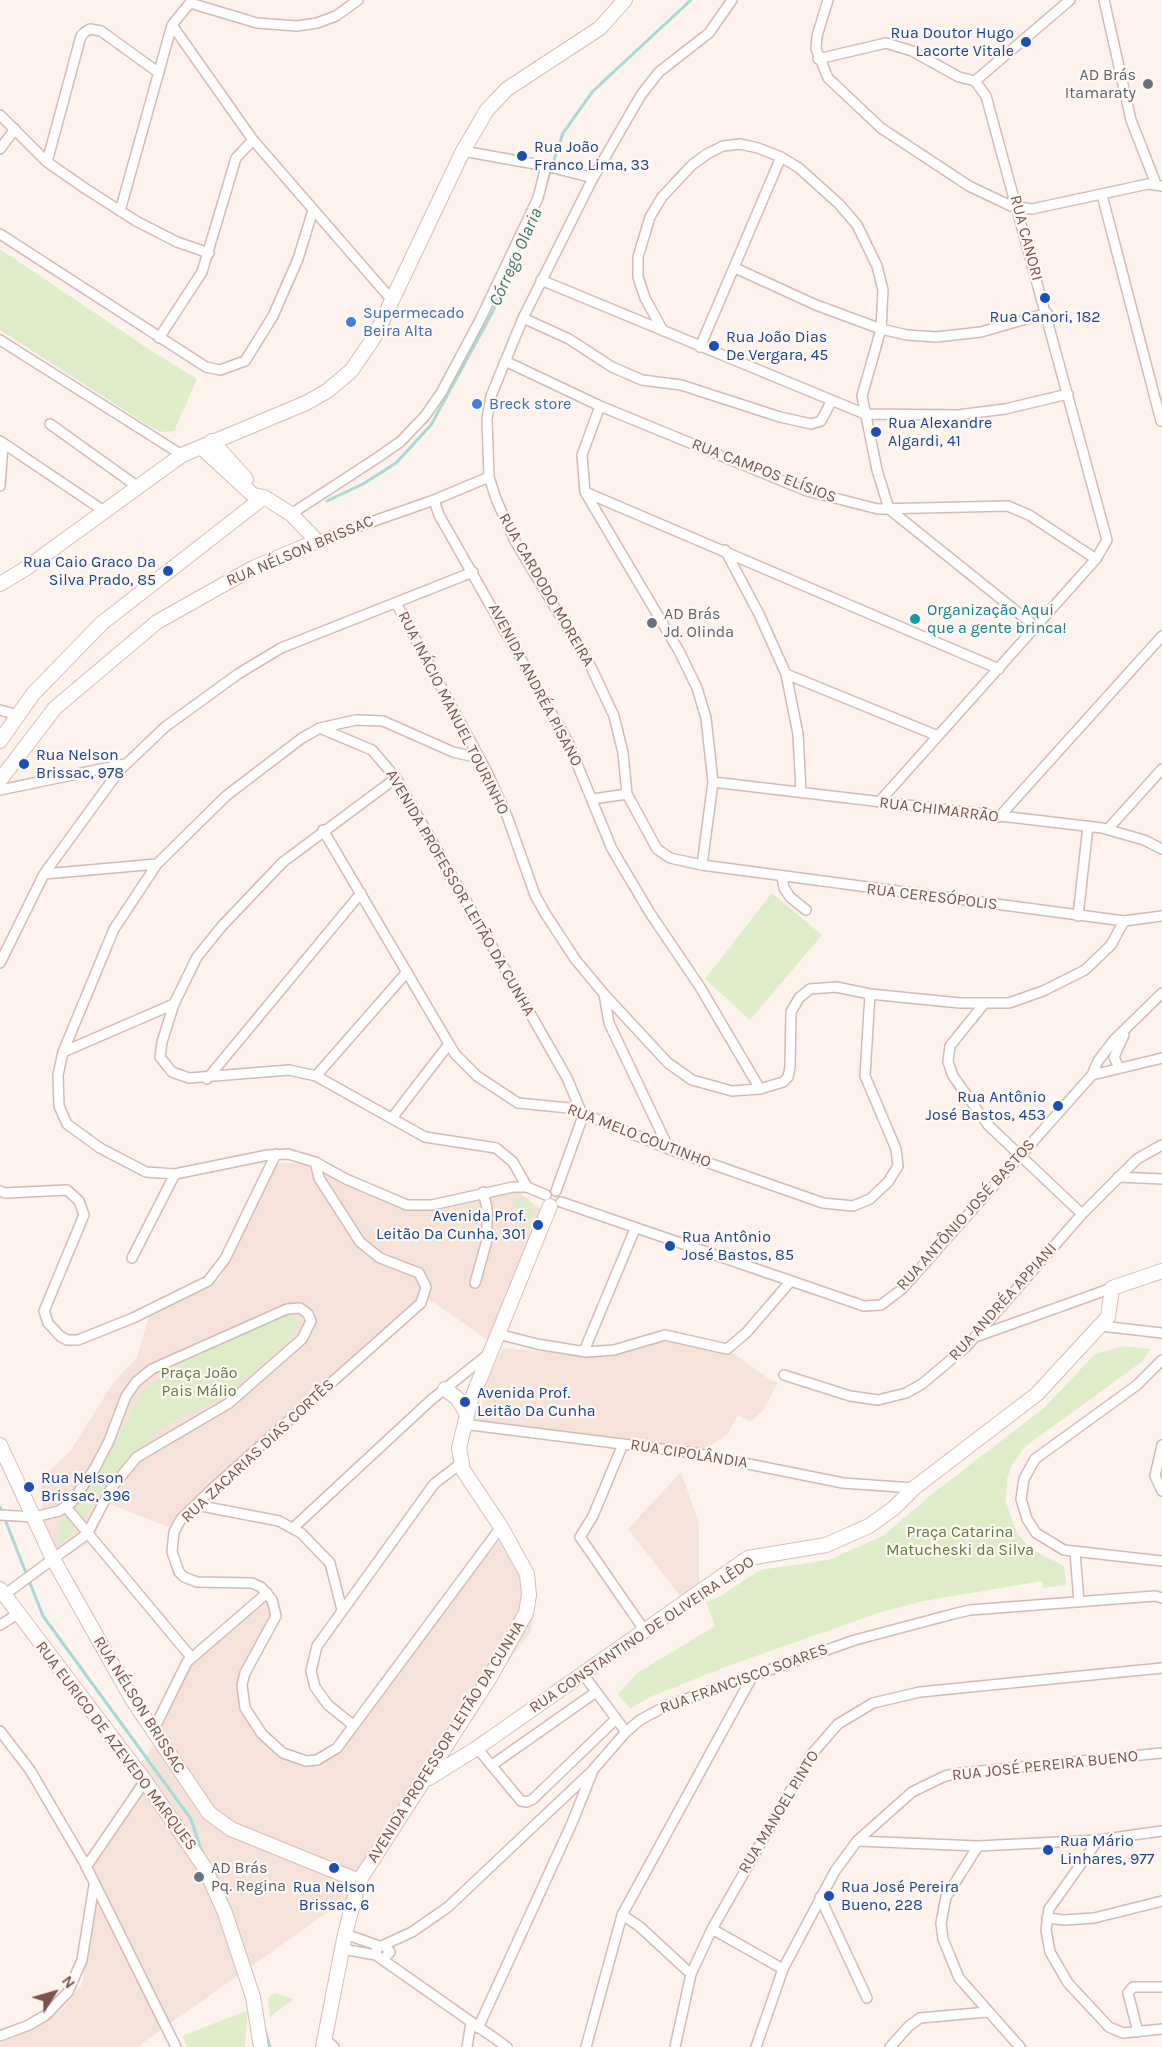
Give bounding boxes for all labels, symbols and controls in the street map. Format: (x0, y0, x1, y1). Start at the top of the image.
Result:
place label: Rua Doutor Hugo Lacorte Vitale (890, 23, 1014, 61)
marker: Rua Doutor Hugo Lacorte Vitale (1019, 35, 1033, 49)
place label: AD Brás Itamaraty (1065, 65, 1136, 103)
marker: AD Brás Itamaraty (1141, 77, 1155, 91)
place label: Rua João Franco Lima, 33 (534, 137, 649, 175)
marker: Rua João Franco Lima, 33 (515, 149, 529, 163)
street label: RUA CANORI (1005, 193, 1047, 283)
water label: Córrego Olaria (485, 204, 547, 310)
marker: Rua Canori, 182 (1038, 291, 1052, 305)
place label: Supermecado Beira Alta (363, 303, 464, 341)
place label: Rua Canori, 182 (989, 307, 1101, 327)
marker: Supermecado Beira Alta (344, 315, 358, 329)
place label: Rua João Dias De Vergara, 45 (726, 327, 828, 365)
marker: Rua João Dias De Vergara, 45 (707, 339, 721, 353)
place label: Breck store (489, 394, 571, 414)
marker: Breck store (470, 397, 484, 411)
place label: Rua Alexandre Algardi, 41 (888, 413, 992, 451)
marker: Rua Alexandre Algardi, 41 (869, 425, 883, 439)
street label: RUA CAMPOS ELÍSIOS (689, 435, 839, 507)
street label: RUA CARDODO MOREIRA (494, 510, 598, 670)
street label: RUA NÉLSON BRISSAC (224, 511, 376, 591)
place label: Rua Caio Graco Da Silva Prado, 85 (23, 552, 156, 590)
marker: Rua Caio Graco Da Silva Prado, 85 (161, 564, 175, 578)
street label: AVENIDA ANDRÉA PISANO (484, 600, 586, 770)
place label: Organização Aqui que a gente brinca! (927, 600, 1067, 638)
place label: AD Brás Jd. Olinda (664, 604, 734, 642)
street label: RUA INÁCIO MANUEL TOURINHO (393, 608, 513, 818)
marker: Organização Aqui que a gente brinca! (908, 612, 922, 626)
marker: AD Brás Jd. Olinda (645, 616, 659, 630)
place label: Rua Nelson Brissac, 978 (36, 745, 124, 783)
marker: Rua Nelson Brissac, 978 (17, 757, 31, 771)
street label: AVENIDA PROFESSOR LEITÃO DA CUNHA (381, 766, 539, 1020)
street label: RUA CHIMARRÃO (878, 793, 1000, 827)
street label: RUA CERESÓPOLIS (865, 879, 999, 915)
place label: Rua Antônio José Bastos, 453 (925, 1087, 1046, 1125)
marker: Rua Antônio José Bastos, 453 (1051, 1099, 1065, 1113)
street label: RUA MELO COUTINHO (564, 1100, 714, 1172)
street label: RUA ANTÔNIO JOSÉ BASTOS (893, 1135, 1039, 1295)
place label: Avenida Prof. Leitão Da Cunha, 301 (376, 1206, 526, 1244)
marker: Avenida Prof. Leitão Da Cunha, 301 (531, 1218, 545, 1232)
place label: Rua Antônio José Bastos, 85 (682, 1227, 794, 1265)
marker: Rua Antônio José Bastos, 85 (663, 1239, 677, 1253)
street label: RUA ANDRÉA APPIANI (945, 1239, 1061, 1365)
park label: Praça João Pais Málio (160, 1363, 238, 1401)
street label: RUA ZACARIAS DIAS CORTÊS (178, 1375, 338, 1527)
place label: Avenida Prof. Leitão Da Cunha (477, 1383, 596, 1421)
marker: Avenida Prof. Leitão Da Cunha (458, 1395, 472, 1409)
street label: RUA CIPOLÂNDIA (629, 1435, 749, 1473)
place label: Rua Nelson Brissac, 396 (41, 1468, 130, 1506)
marker: Rua Nelson Brissac, 396 (22, 1480, 36, 1494)
park label: Praça Catarina Matucheski da Silva (886, 1522, 1034, 1560)
street label: RUA CONSTANTINO DE OLIVEIRA LÊDO (526, 1552, 758, 1718)
street label: AVENIDA PROFESSOR LEITÃO DA CUNHA (363, 1618, 529, 1866)
street label: RUA NÉLSON BRISSAC (89, 1633, 189, 1777)
street label: RUA EURICO DE AZEVEDO MARQUES (31, 1638, 201, 1854)
street label: RUA FRANCISCO SOARES (658, 1640, 830, 1718)
street label: RUA MANOEL PINTO (735, 1747, 823, 1877)
street label: RUA JOSÉ PEREIRA BUENO (951, 1747, 1139, 1785)
place label: Rua Mário Linhares, 977 (1060, 1831, 1154, 1869)
marker: Rua Mário Linhares, 977 (1041, 1843, 1055, 1857)
place label: AD Brás Pq. Regina (211, 1858, 286, 1896)
marker: Rua Nelson Brissac, 6 (327, 1861, 341, 1875)
marker: AD Brás Pq. Regina (192, 1870, 206, 1884)
place label: Rua Nelson Brissac, 6 (293, 1877, 375, 1915)
place label: Rua José Pereira Bueno, 228 (841, 1877, 959, 1915)
marker: Rua José Pereira Bueno, 228 (822, 1889, 836, 1903)
north arrow (24, 1963, 84, 2023)
text: N (58, 1972, 80, 1992)

